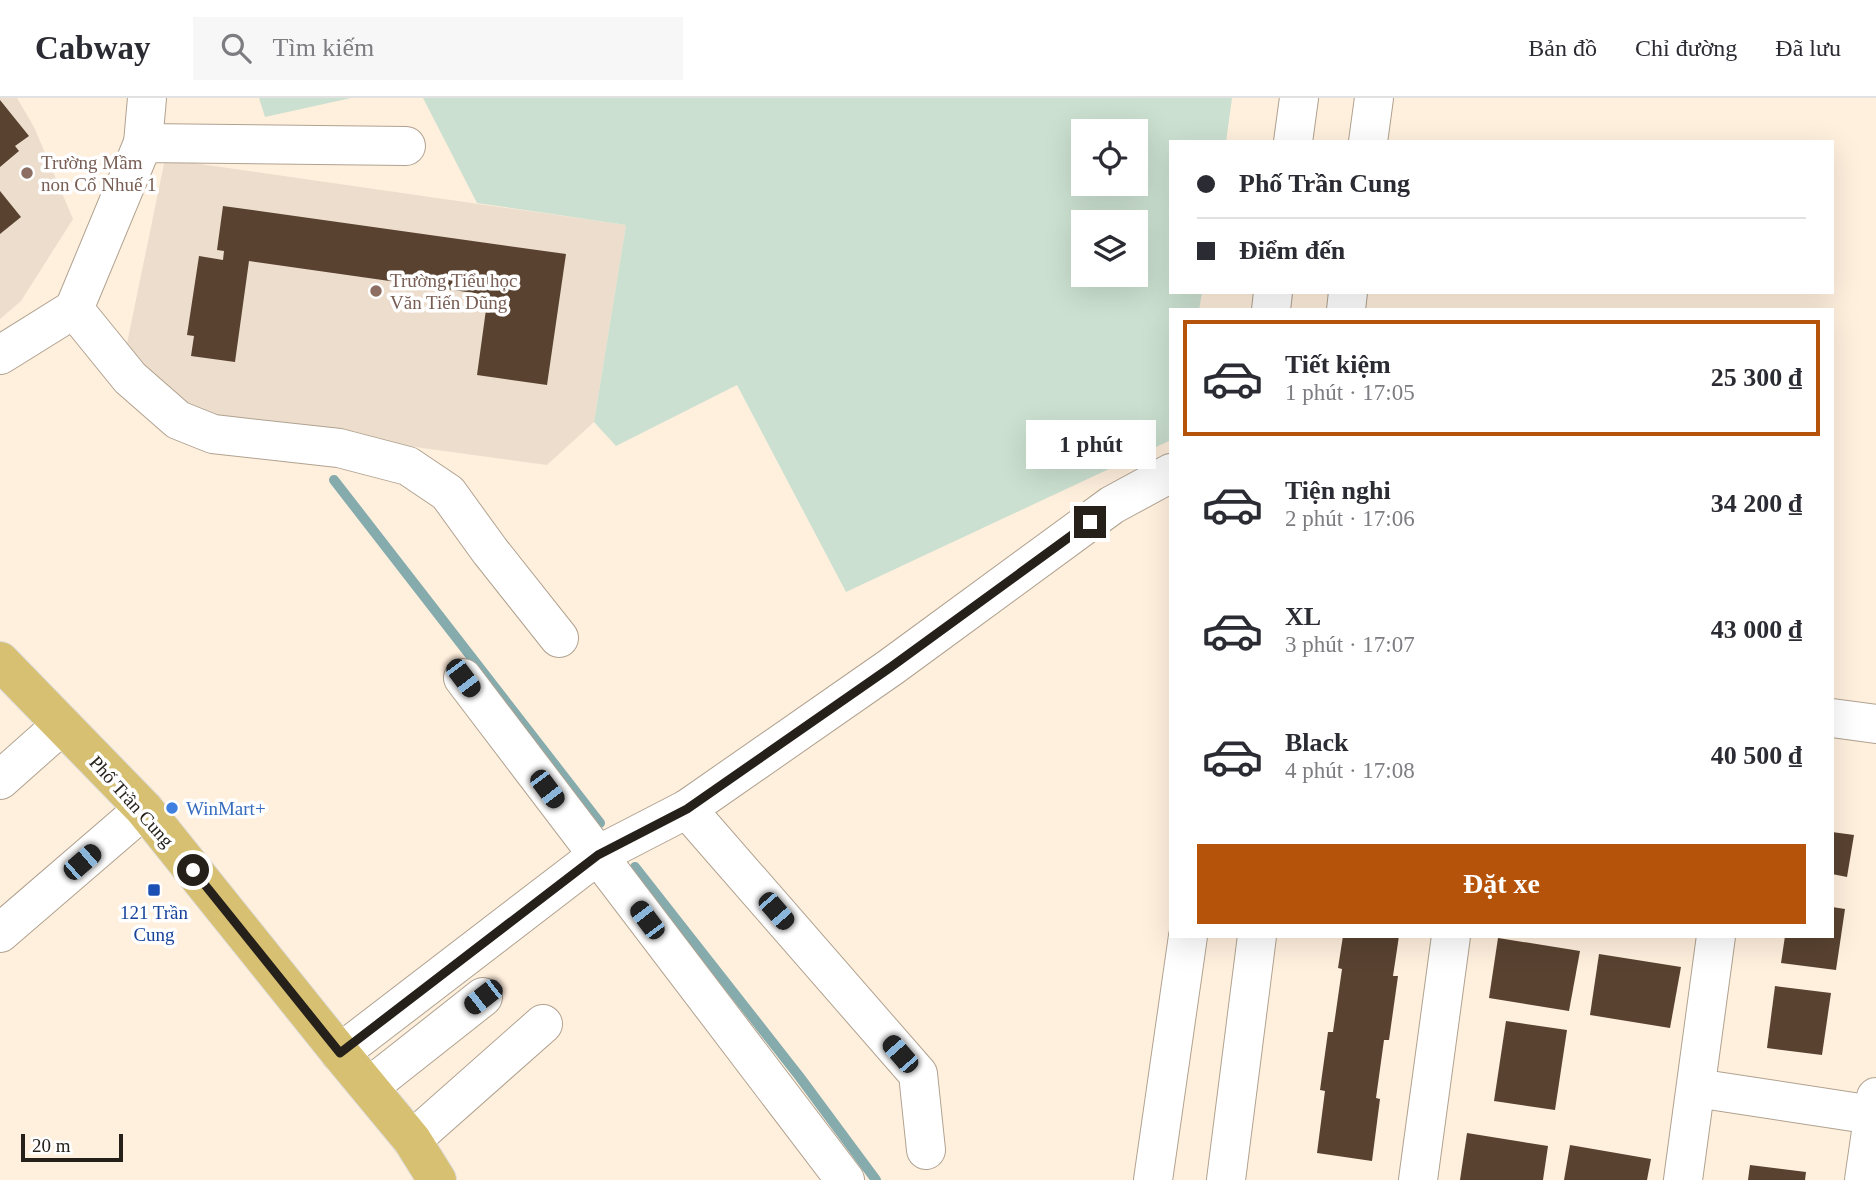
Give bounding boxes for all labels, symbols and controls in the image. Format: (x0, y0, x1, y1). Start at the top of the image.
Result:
search box (193, 17, 683, 80)
icon: search (217, 29, 255, 67)
text: Cabway (35, 30, 151, 66)
text: Tìm kiếm (273, 33, 374, 62)
text: Bản đồ (1528, 35, 1597, 61)
text: Chỉ đường (1635, 35, 1737, 61)
text: Đã lưu (1775, 35, 1841, 61)
map controls (1071, 119, 1148, 287)
button: locate (1071, 119, 1148, 196)
place label: Trường Mầm non Cổ Nhuế 1 (41, 152, 157, 195)
marker: Trường Mầm non Cổ Nhuế 1 (19, 165, 35, 181)
text: Phố Trần Cung (1239, 169, 1410, 198)
button: layers (1071, 210, 1148, 287)
text: Điểm đến (1239, 236, 1345, 265)
place label: Trường Tiểu học Văn Tiến Dũng (390, 270, 517, 313)
marker: Trường Tiểu học Văn Tiến Dũng (368, 283, 384, 299)
icon: car (1201, 347, 1264, 410)
text: Tiết kiệm (1285, 350, 1391, 379)
text: 25 300 ₫ (1711, 363, 1802, 392)
text: 1 phút · 17:05 (1285, 380, 1415, 405)
callout: 1 phút (1025, 420, 1155, 470)
text: 1 phút (1059, 432, 1123, 457)
icon: car (1201, 473, 1264, 536)
text: Tiện nghi (1285, 476, 1391, 505)
text: 34 200 ₫ (1711, 489, 1802, 518)
route end (1074, 506, 1106, 538)
text: 2 phút · 17:06 (1285, 506, 1415, 531)
icon: car (1201, 599, 1264, 662)
text: XL (1285, 602, 1321, 631)
text: 43 000 ₫ (1711, 615, 1802, 644)
text: 3 phút · 17:07 (1285, 632, 1415, 657)
car (442, 655, 485, 701)
icon: car (1201, 725, 1264, 788)
text: Black (1285, 728, 1349, 757)
text: 40 500 ₫ (1711, 741, 1802, 770)
street label: Phố Trần Cung (85, 752, 178, 851)
text: 4 phút · 17:08 (1285, 758, 1415, 783)
car (526, 766, 569, 812)
place label: WinMart+ (186, 798, 266, 819)
marker: WinMart+ (164, 800, 180, 816)
car (60, 840, 105, 884)
button: Đặt xe (1197, 844, 1806, 924)
route start (177, 854, 209, 886)
marker: 121 Trần Cung (146, 882, 162, 898)
car (755, 888, 798, 934)
car (626, 897, 669, 943)
place label: 121 Trần Cung (120, 902, 189, 945)
car (460, 976, 507, 1018)
car (879, 1031, 922, 1077)
scale bar (21, 1131, 122, 1163)
text: 20 m (32, 1135, 71, 1156)

